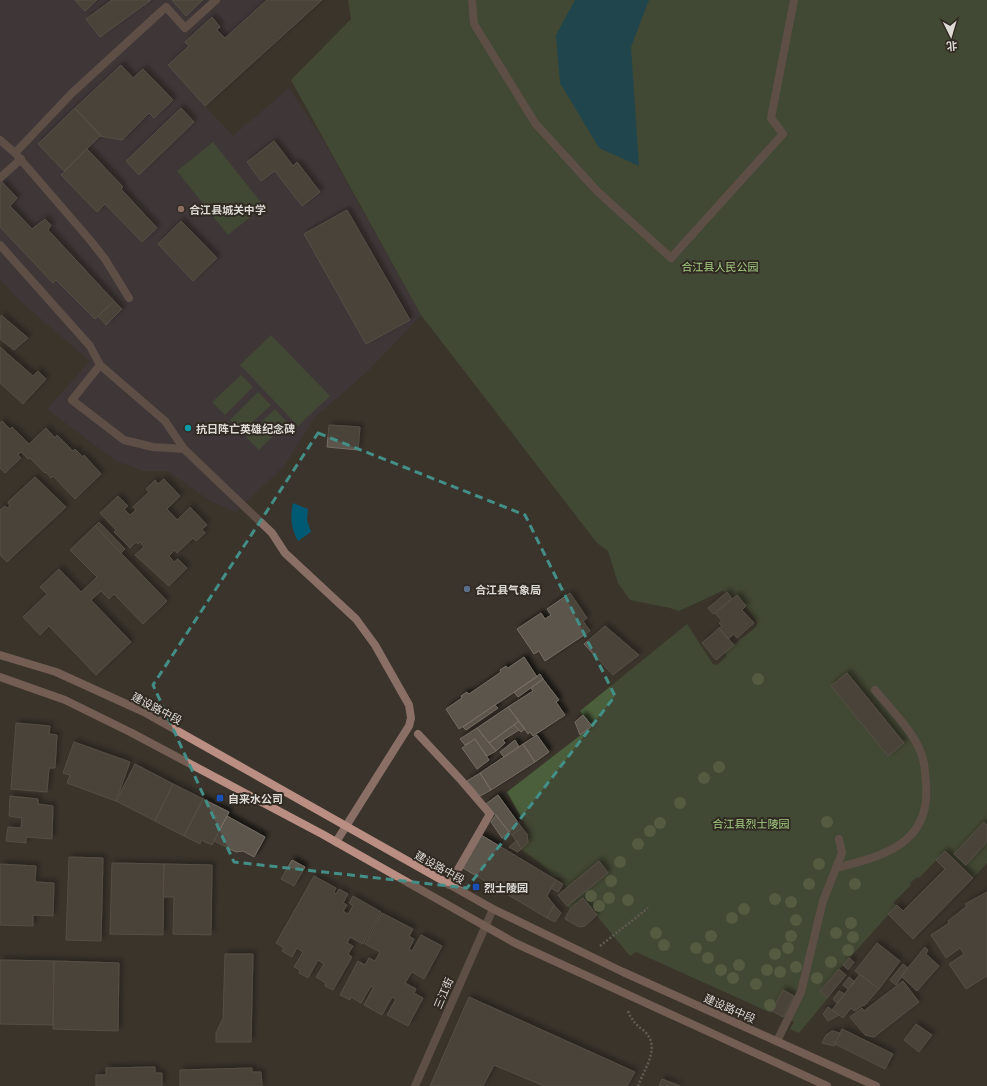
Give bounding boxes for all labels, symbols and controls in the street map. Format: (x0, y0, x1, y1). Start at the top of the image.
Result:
north arrow (931, 16, 971, 56)
text: 北 (946, 39, 958, 54)
place label: 合江县城关中学 (189, 202, 266, 217)
marker: 合江县城关中学 (176, 204, 186, 214)
park label: 合江县人民公园 (682, 259, 759, 274)
place label: 抗日阵亡英雄纪念碑 (196, 421, 295, 436)
marker: 抗日阵亡英雄纪念碑 (183, 423, 193, 433)
place label: 合江县气象局 (475, 582, 541, 597)
marker: 合江县气象局 (462, 584, 472, 594)
street label: 建设路中段 (129, 688, 185, 728)
place label: 自来水公司 (228, 791, 283, 806)
marker: 自来水公司 (215, 793, 225, 803)
park label: 合江县烈士陵园 (713, 816, 790, 831)
street label: 建设路中段 (412, 847, 468, 887)
place label: 烈士陵园 (484, 880, 528, 895)
marker: 烈士陵园 (471, 882, 481, 892)
street label: 三江街 (430, 975, 456, 1011)
street label: 建设路中段 (702, 990, 758, 1026)

